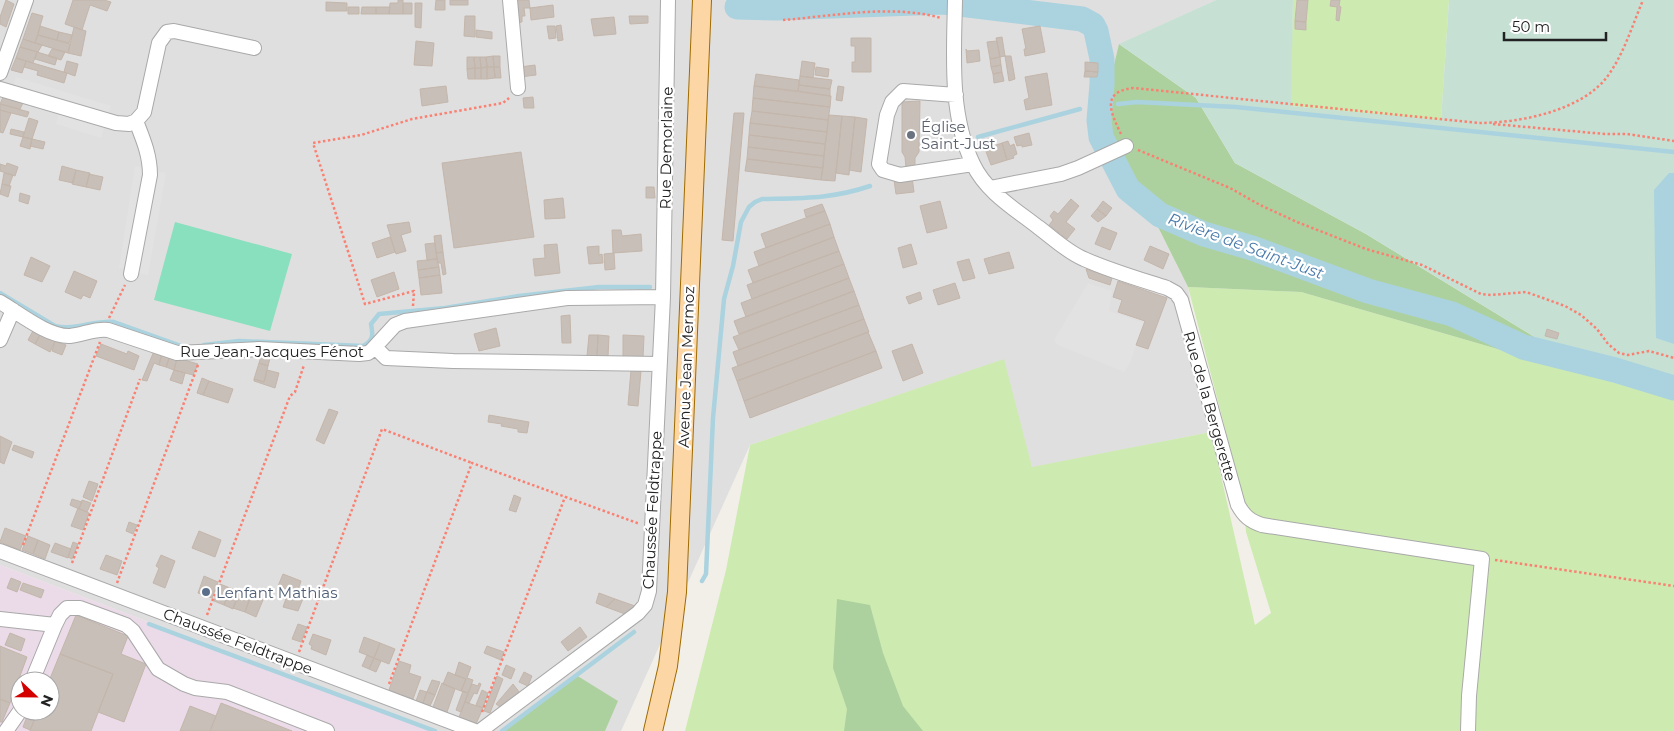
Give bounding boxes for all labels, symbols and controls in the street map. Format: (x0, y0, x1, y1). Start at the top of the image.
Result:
scale bar (1504, 10, 1606, 42)
text: 50 m (1512, 17, 1550, 36)
street label: Rue Demorlaine (655, 86, 677, 210)
place label: Église Saint-Just (921, 117, 996, 153)
marker: Église Saint-Just (905, 129, 917, 141)
water label: Rivière de Saint-Just (1166, 209, 1327, 283)
street label: Avenue Jean Mermoz (674, 285, 698, 448)
street label: Rue de la Bergerette (1179, 329, 1241, 483)
street label: Rue Jean-Jacques Fénot (180, 342, 364, 361)
street label: Chaussée Feldtrappe (638, 430, 666, 590)
place label: Lenfant Mathias (216, 583, 337, 602)
marker: Lenfant Mathias (200, 586, 212, 598)
street label: Chaussée Feldtrappe (161, 604, 315, 678)
north arrow (10, 671, 60, 721)
text: N (37, 692, 58, 709)

